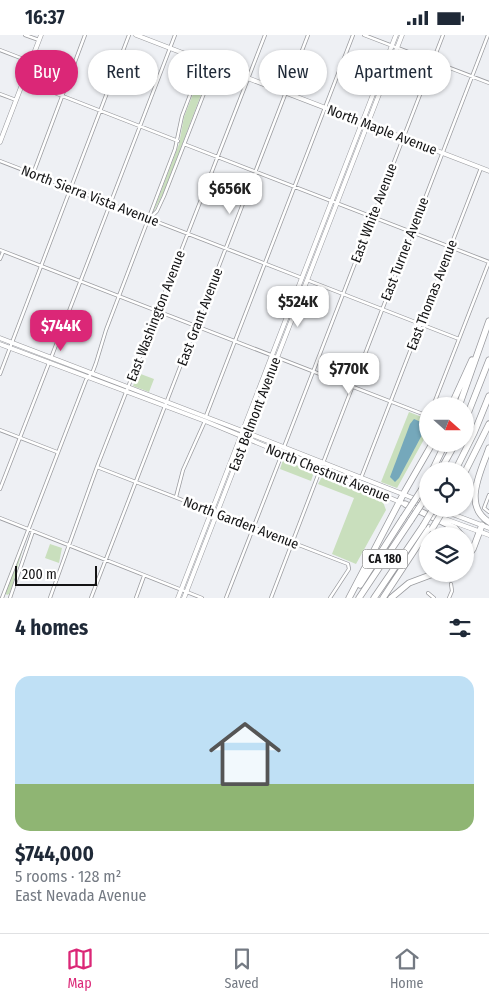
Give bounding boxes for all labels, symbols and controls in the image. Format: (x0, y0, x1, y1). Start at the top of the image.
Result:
text: 16:37 (25, 6, 65, 29)
chip: Buy (15, 50, 78, 95)
chip: Rent (88, 50, 158, 95)
chip: Filters (168, 50, 249, 95)
chip: New (259, 50, 327, 95)
chip: Apartment (337, 50, 451, 95)
street label: North Maple Avenue (325, 101, 439, 159)
street label: East White Avenue (347, 161, 401, 265)
street label: North Sierra Vista Avenue (19, 162, 161, 230)
pin: $656K (195, 173, 265, 215)
text: $656K (209, 179, 251, 198)
street label: East Turner Avenue (377, 195, 433, 303)
street label: East Thomas Avenue (403, 237, 461, 353)
street label: East Washington Avenue (123, 248, 189, 384)
street label: East Grant Avenue (173, 265, 227, 368)
pin: $524K (263, 285, 333, 328)
text: $524K (278, 292, 318, 311)
pin: $744K (26, 309, 96, 352)
text: $744K (41, 316, 81, 335)
pin: $770K (314, 353, 384, 395)
street label: East Belmont Avenue (225, 355, 285, 473)
text: $770K (329, 359, 369, 378)
north arrow (419, 397, 474, 453)
map controls (419, 397, 474, 582)
street label: North Chestnut Avenue (263, 440, 393, 506)
button: locate (419, 462, 474, 517)
street label: North Garden Avenue (181, 493, 301, 553)
button: layers (419, 527, 474, 582)
road number: CA 180 (362, 549, 408, 569)
scale bar (15, 563, 98, 586)
text: 200 m (22, 566, 57, 583)
icon: filters (446, 614, 474, 642)
text: 4 homes (15, 615, 88, 641)
icon: home (200, 709, 290, 799)
text: $744,000 (15, 841, 94, 867)
text: 5 rooms · 128 m² (15, 867, 121, 886)
text: East Nevada Avenue (15, 886, 146, 905)
tab: Map (66, 945, 94, 992)
tab: Saved (225, 945, 259, 992)
tab: Home (390, 945, 423, 992)

